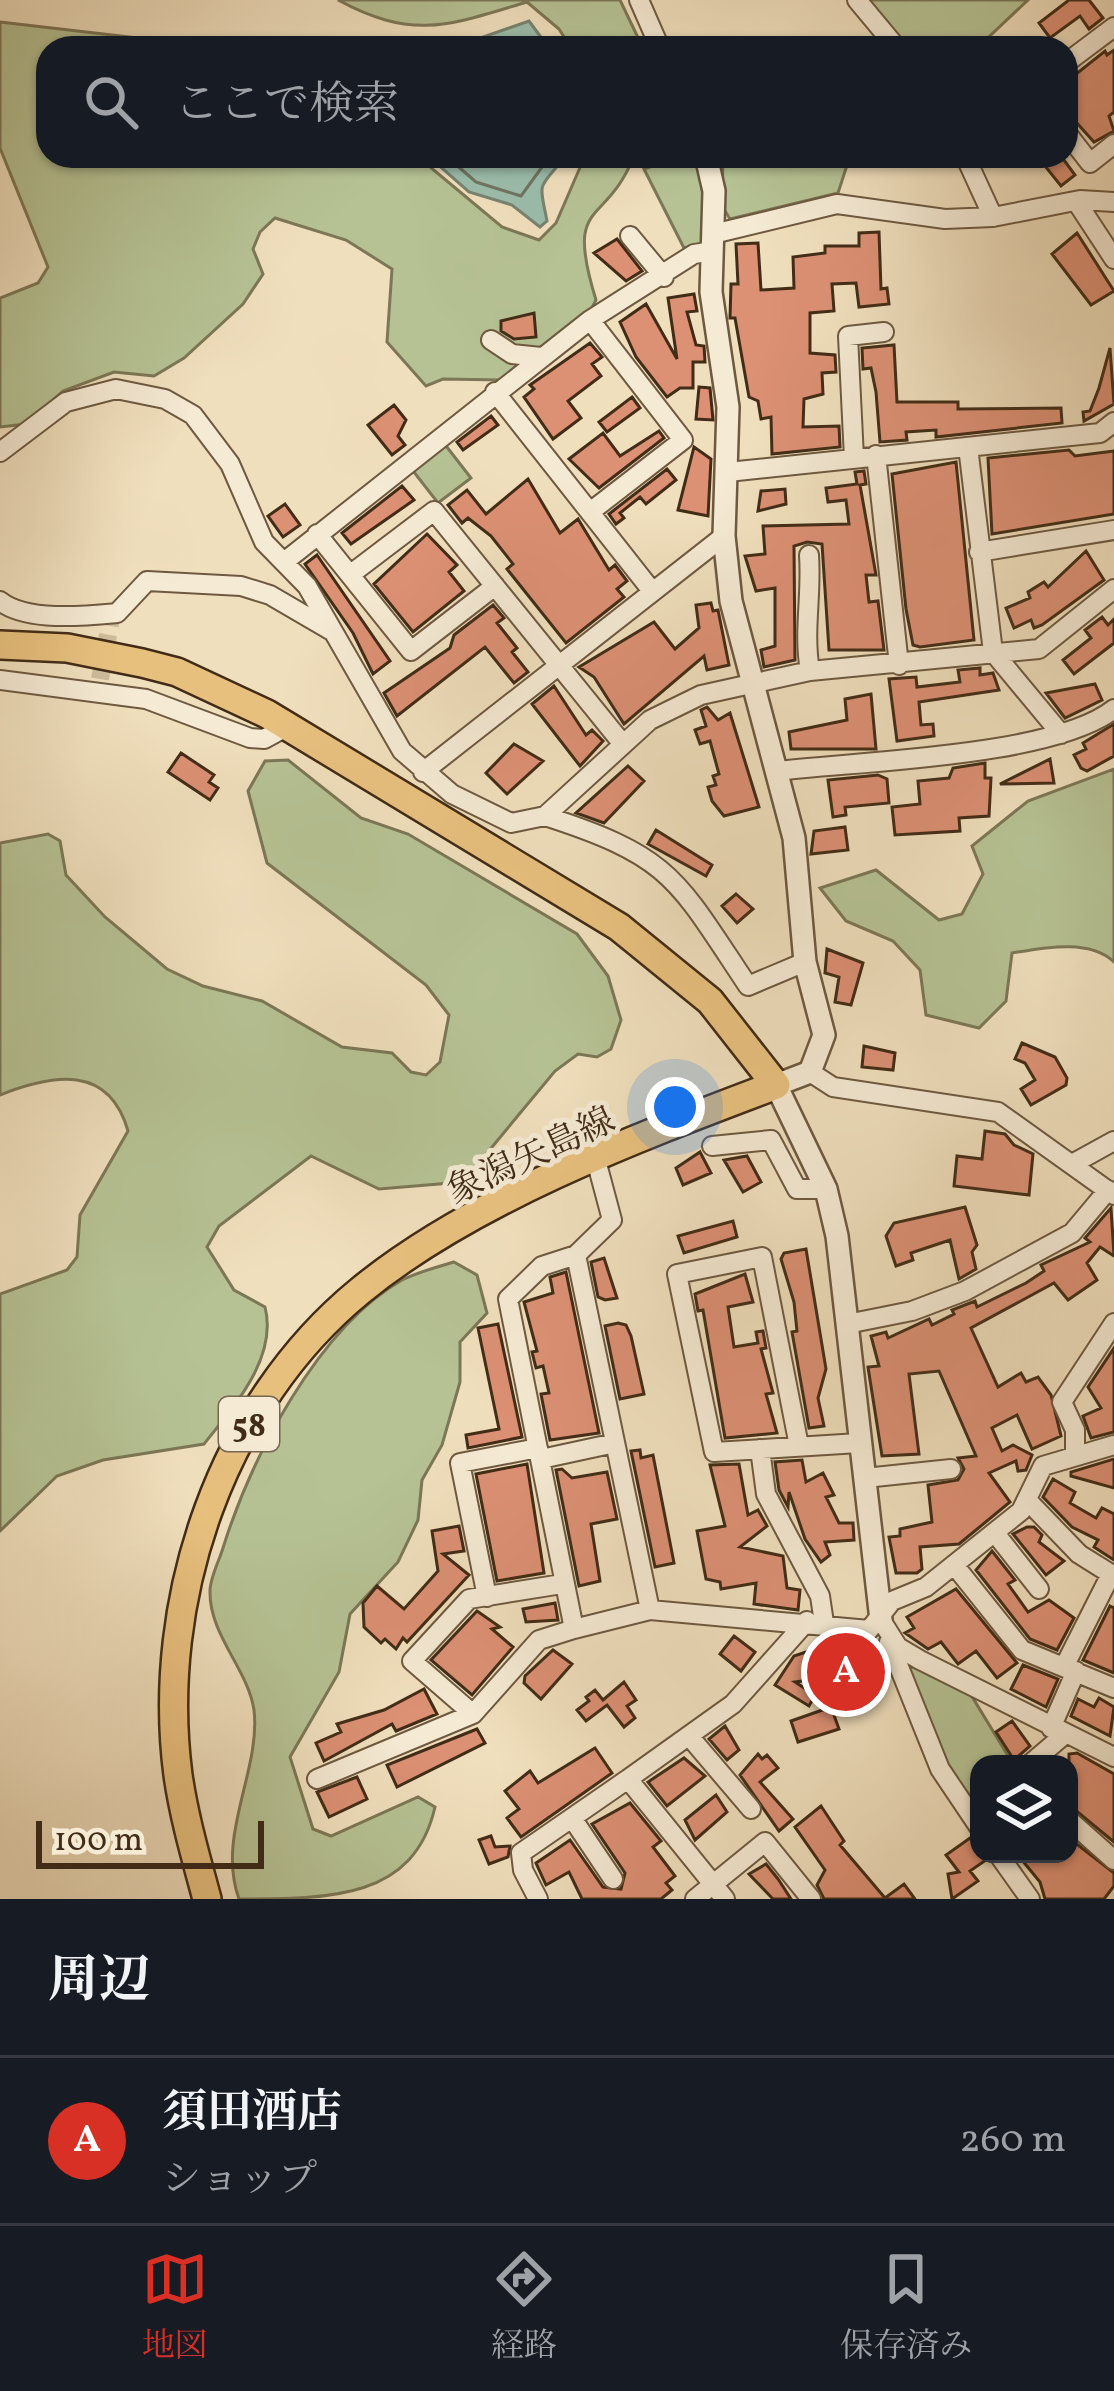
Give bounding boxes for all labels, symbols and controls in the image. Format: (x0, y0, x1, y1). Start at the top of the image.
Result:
search box (36, 36, 1078, 168)
icon: search (78, 69, 144, 135)
text: ここで検索 (174, 75, 399, 138)
your location (645, 1077, 705, 1137)
street label: 象潟矢島線 (440, 1097, 624, 1218)
road number: 58 (219, 1397, 279, 1451)
pin: A (807, 1627, 885, 1717)
map controls (970, 1755, 1078, 1863)
button: layers (970, 1755, 1078, 1863)
scale bar (36, 1815, 264, 1868)
text: 100 m (54, 1819, 143, 1865)
text: 周辺 (48, 1947, 150, 2018)
text: 須田酒店 (162, 2083, 342, 2146)
text: A (73, 2114, 101, 2168)
text: 260 m (960, 2114, 1066, 2168)
text: ショップ (162, 2154, 317, 2208)
tab: 地図 (142, 2246, 208, 2371)
tab: 経路 (491, 2246, 557, 2371)
tab: 保存済み (840, 2246, 972, 2371)

